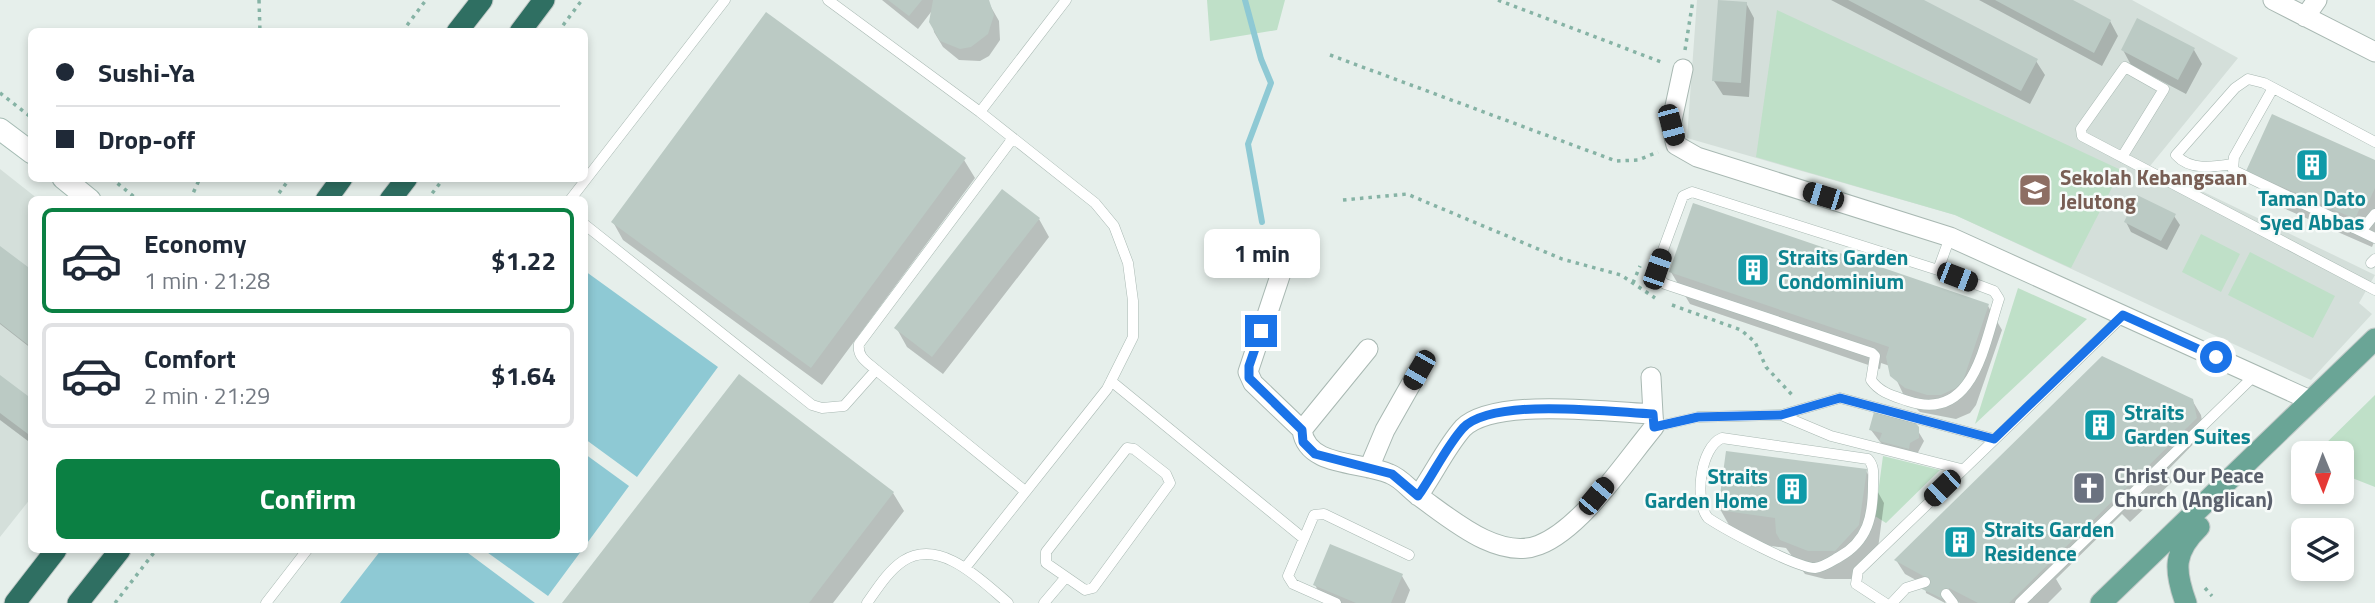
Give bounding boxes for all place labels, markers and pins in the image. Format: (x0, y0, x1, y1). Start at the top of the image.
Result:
building icon: Taman Dato Syed Abbas (2293, 146, 2331, 184)
place label: Sekolah Kebangsaan Jelutong (2060, 161, 2247, 217)
school or university icon: Sekolah Kebangsaan Jelutong (2016, 171, 2054, 209)
place label: Taman Dato Syed Abbas (2258, 182, 2366, 238)
place label: Straits Garden Condominium (1778, 241, 1908, 297)
building icon: Straits Garden Condominium (1734, 251, 1772, 289)
place label: Straits Garden Suites (2124, 396, 2251, 452)
building icon: Straits Garden Suites (2081, 406, 2119, 444)
place label: Christ Our Peace Church (Anglican) (2114, 459, 2273, 515)
place label: Straits Garden Home (1645, 460, 1768, 516)
church icon: Christ Our Peace Church (Anglican) (2070, 469, 2108, 507)
building icon: Straits Garden Home (1773, 470, 1811, 508)
place label: Straits Garden Residence (1984, 513, 2114, 569)
building icon: Straits Garden Residence (1941, 523, 1979, 561)

